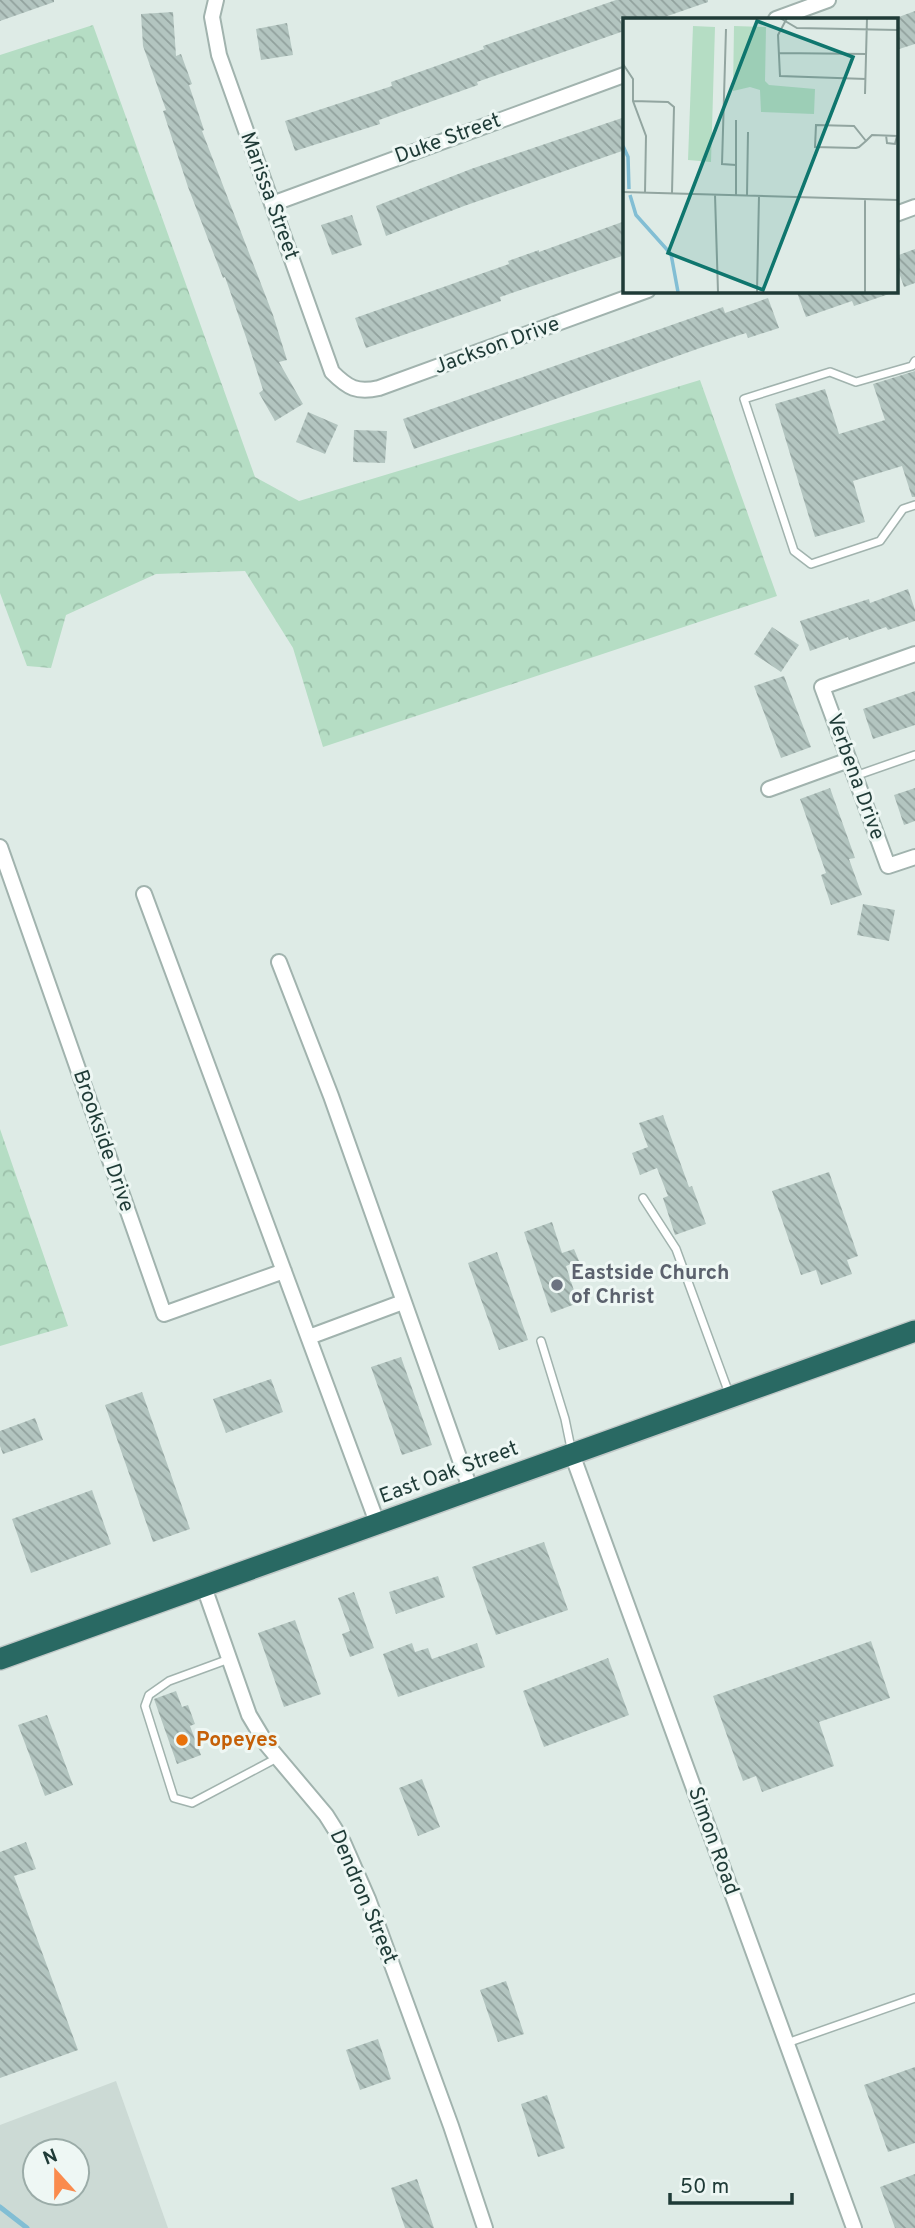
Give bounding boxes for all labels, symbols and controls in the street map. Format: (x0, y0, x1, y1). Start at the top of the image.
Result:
inset map (623, 18, 898, 292)
street label: Duke Street (391, 107, 505, 171)
street label: Marissa Street (233, 128, 305, 264)
street label: Jackson Drive (430, 311, 564, 381)
street label: Verbena Drive (820, 710, 890, 844)
street label: Brookside Drive (66, 1066, 140, 1216)
place label: Eastside Church of Christ (571, 1260, 729, 1311)
marker: Eastside Church of Christ (549, 1277, 565, 1293)
street label: East Oak Street (376, 1435, 522, 1511)
place label: Popeyes (196, 1727, 278, 1754)
marker: Popeyes (174, 1732, 190, 1748)
street label: Simon Road (681, 1783, 745, 1899)
street label: Dendron Street (323, 1826, 403, 1968)
north arrow (21, 2137, 91, 2207)
text: N (40, 2144, 61, 2172)
scale bar (670, 2162, 792, 2206)
text: 50 m (680, 2174, 729, 2201)

